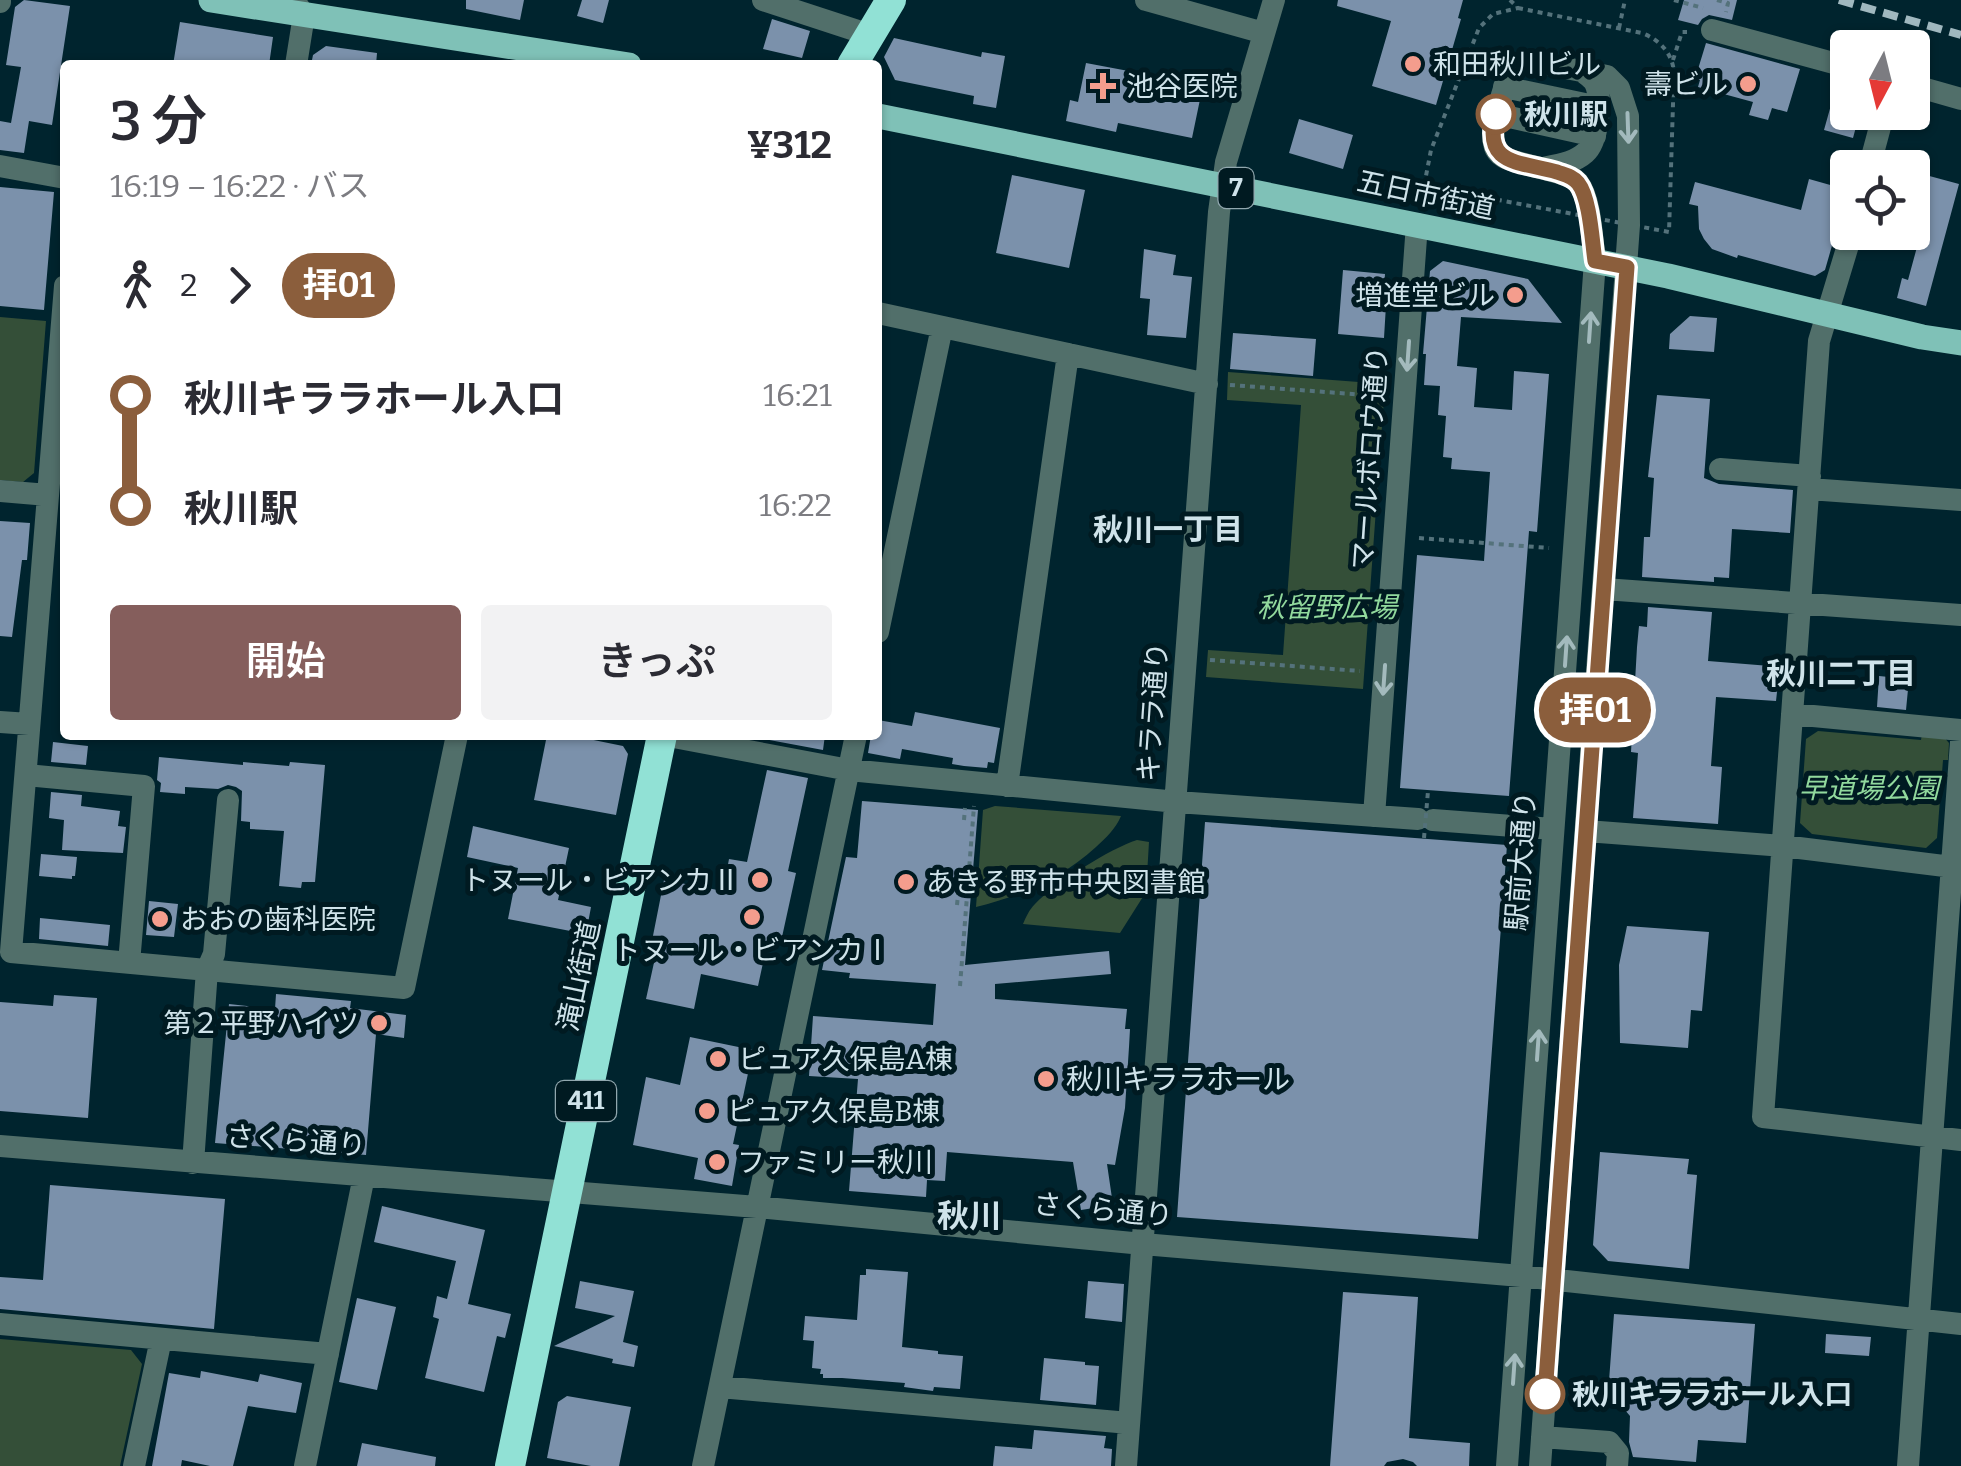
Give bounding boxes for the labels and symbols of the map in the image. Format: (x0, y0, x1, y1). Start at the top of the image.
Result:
north arrow (1830, 30, 1930, 130)
place label: 和田秋川ビル (1433, 48, 1601, 81)
marker: 和田秋川ビル (1402, 53, 1424, 75)
place label: 壽ビル (1644, 68, 1728, 101)
place label: 池谷医院 (1126, 70, 1238, 103)
marker: 池谷医院 (1090, 73, 1116, 99)
marker: 壽ビル (1737, 73, 1759, 95)
marker: 秋川駅 (1477, 95, 1515, 133)
place label: 秋川駅 (1524, 98, 1608, 131)
one-way arrow (1618, 111, 1637, 143)
street label: 五日市街道 (1354, 164, 1498, 226)
road number: 7 (1218, 168, 1254, 208)
place label: 増進堂ビル (1355, 279, 1495, 312)
marker: 増進堂ビル (1504, 284, 1526, 306)
one-way arrow (1581, 311, 1600, 343)
one-way arrow (1398, 339, 1417, 372)
street label: マールボロウ通り (1346, 345, 1394, 571)
district label: 秋川一丁目 (1093, 512, 1243, 548)
park label: 秋留野広場 (1257, 591, 1400, 624)
one-way arrow (1557, 635, 1576, 667)
street label: キララ通り (1132, 641, 1174, 783)
district label: 秋川二丁目 (1766, 656, 1916, 692)
one-way arrow (1374, 664, 1393, 696)
line badge: 拝01 (1538, 678, 1652, 742)
park label: 早道場公園 (1799, 772, 1943, 805)
street label: 駅前大通り (1500, 790, 1542, 932)
place label: トヌール・ビアンカⅡ (461, 864, 740, 897)
place label: あきる野市中央図書館 (926, 866, 1205, 899)
marker: トヌール・ビアンカⅡ (749, 869, 771, 891)
marker: あきる野市中央図書館 (895, 871, 917, 893)
place label: おおの歯科医院 (180, 903, 376, 936)
marker: トヌール・ビアンカⅠ (741, 906, 763, 928)
marker: おおの歯科医院 (149, 908, 171, 930)
street label: 滝山街道 (551, 918, 607, 1034)
place label: トヌール・ビアンカⅠ (613, 934, 891, 967)
place label: 第２平野ハイツ (164, 1007, 359, 1040)
marker: 第２平野ハイツ (368, 1012, 390, 1034)
one-way arrow (1528, 1029, 1547, 1061)
place label: ピュア久保島A棟 (738, 1043, 953, 1076)
marker: ピュア久保島A棟 (707, 1048, 729, 1070)
place label: 秋川キララホール (1066, 1063, 1290, 1096)
marker: 秋川キララホール (1035, 1068, 1057, 1090)
road number: 411 (556, 1081, 616, 1121)
place label: ピュア久保島B棟 (727, 1095, 941, 1128)
marker: ピュア久保島B棟 (696, 1100, 718, 1122)
street label: さくら通り (225, 1120, 367, 1162)
place label: ファミリー秋川 (737, 1146, 933, 1179)
marker: ファミリー秋川 (706, 1151, 728, 1173)
street label: さくら通り (1032, 1187, 1174, 1233)
district label: 秋川 (937, 1197, 1001, 1235)
one-way arrow (1505, 1353, 1524, 1385)
marker: 秋川キララホール入口 (1526, 1375, 1564, 1413)
place label: 秋川キララホール入口 (1572, 1378, 1852, 1411)

